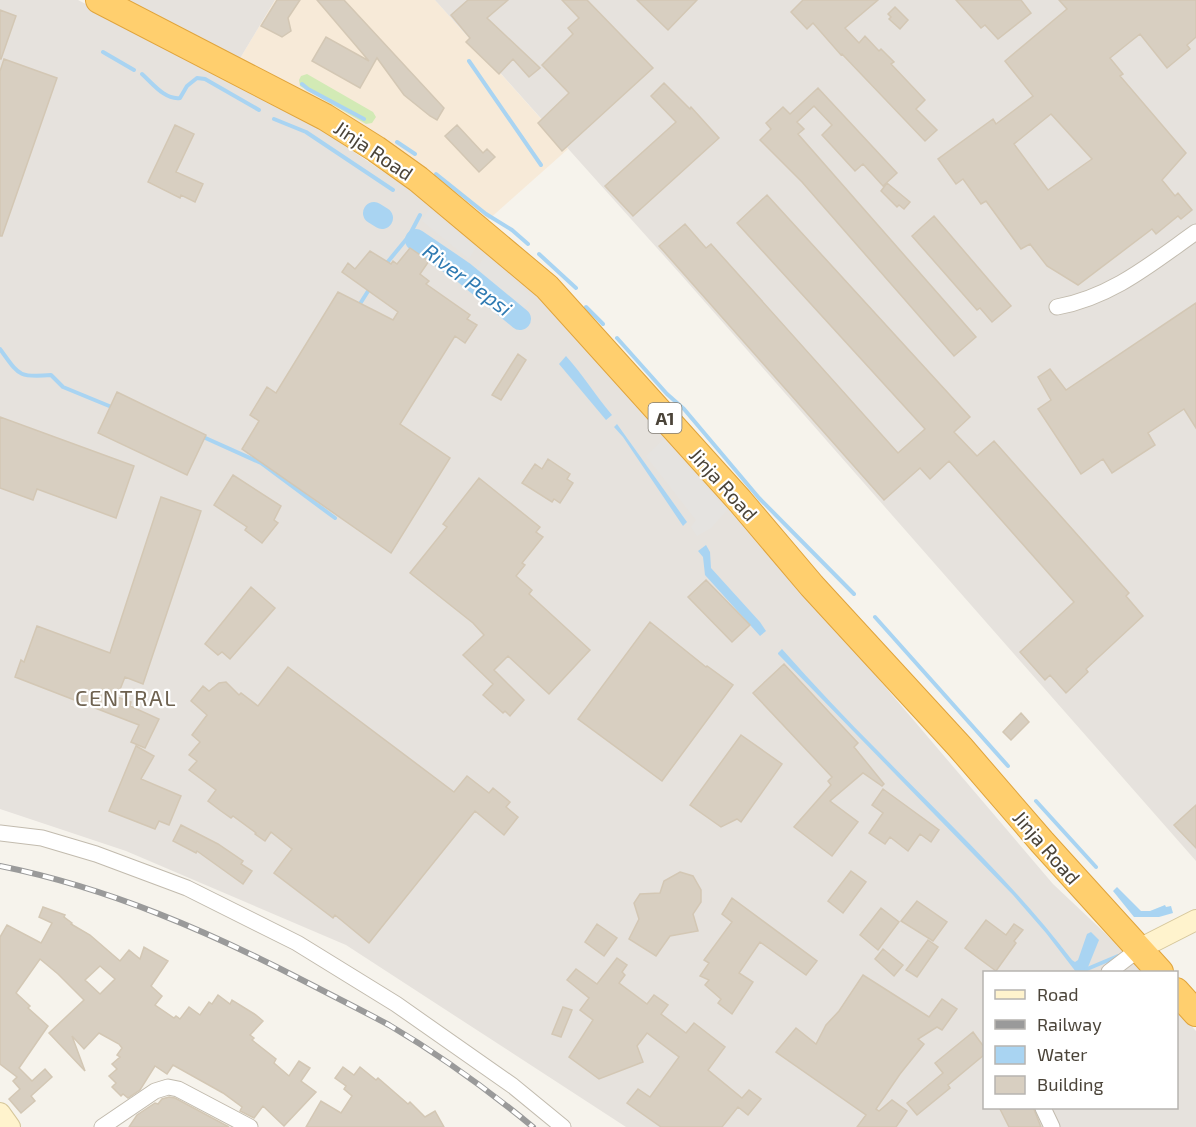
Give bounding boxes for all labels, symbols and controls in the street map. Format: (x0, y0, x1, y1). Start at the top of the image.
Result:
street label: Jinja Road (330, 115, 418, 185)
water label: River Pepsi (419, 238, 517, 320)
road number: A1 (648, 403, 682, 433)
street label: Jinja Road (685, 443, 763, 525)
district label: CENTRAL (75, 684, 177, 710)
street label: Jinja Road (1008, 805, 1086, 889)
legend (983, 971, 1178, 1109)
text: Road (1037, 983, 1078, 1005)
text: Railway (1037, 1013, 1102, 1035)
text: Water (1037, 1043, 1087, 1065)
text: Building (1037, 1073, 1104, 1095)

